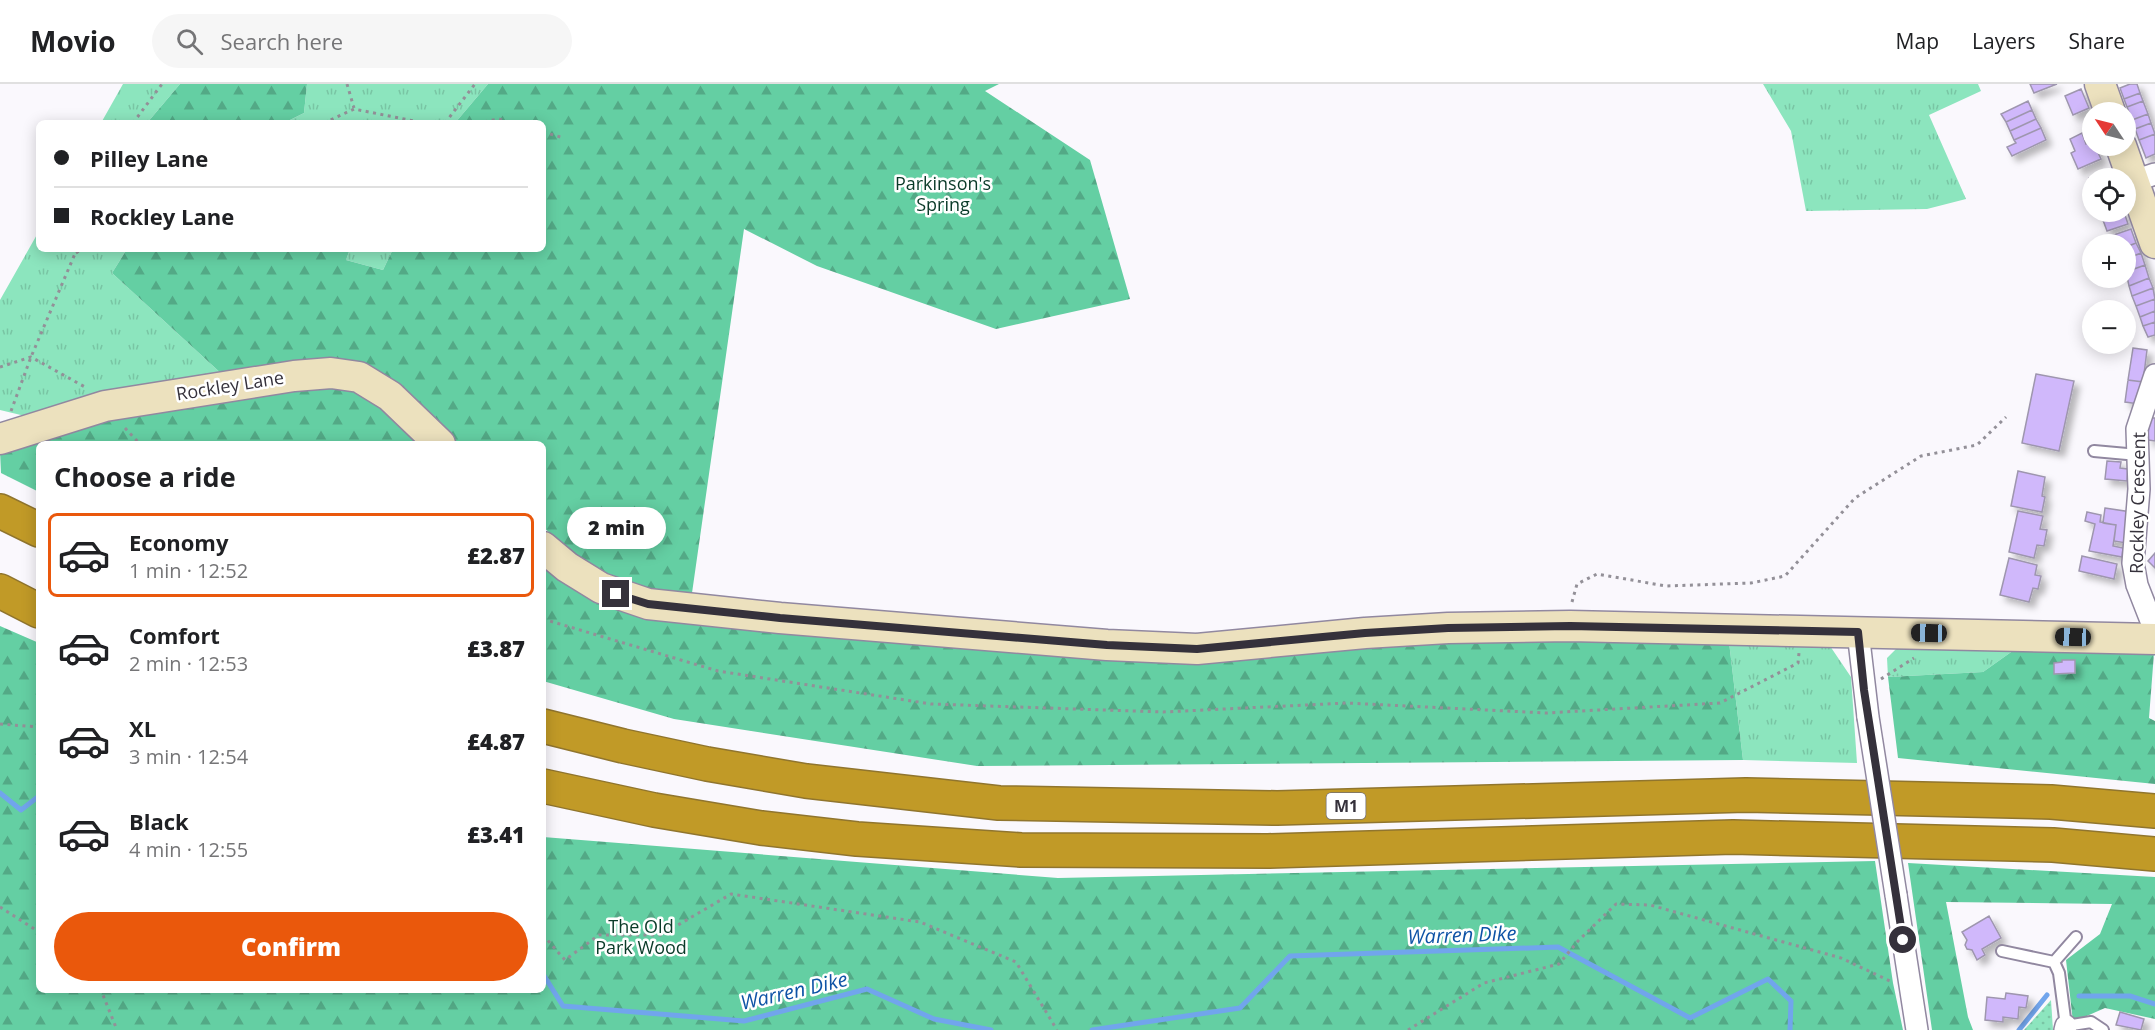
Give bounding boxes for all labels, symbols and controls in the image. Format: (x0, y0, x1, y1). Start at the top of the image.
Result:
search box (152, 14, 572, 68)
text: Movio (30, 22, 116, 60)
icon: search (173, 25, 206, 58)
text: Search here (221, 26, 343, 56)
text: Map (1896, 27, 1939, 55)
text: Layers (1972, 27, 2036, 55)
text: Share (2069, 27, 2125, 55)
north arrow (2082, 102, 2136, 156)
map controls (2082, 102, 2136, 354)
text: Pilley Lane (90, 143, 208, 173)
button: locate (2082, 168, 2136, 222)
park label: Parkinson's Spring (895, 171, 991, 216)
text: Rockley Lane (90, 201, 234, 231)
button: + (2082, 234, 2136, 288)
button: − (2082, 300, 2136, 354)
street label: Rockley Lane (174, 365, 286, 405)
street label: Rockley Crescent (2124, 432, 2150, 574)
text: Choose a ride (54, 458, 236, 495)
callout: 2 min (566, 507, 666, 549)
text: 2 min (588, 514, 645, 541)
text: Economy (129, 527, 228, 557)
icon: car (57, 528, 111, 582)
text: £2.87 (467, 540, 525, 570)
text: 1 min · 12:52 (129, 557, 248, 584)
route end (602, 580, 629, 607)
text: Comfort (129, 620, 220, 650)
icon: car (57, 621, 111, 675)
car (1911, 624, 1947, 642)
car (2055, 627, 2091, 647)
text: £3.87 (467, 633, 525, 663)
text: 2 min · 12:53 (129, 650, 248, 677)
text: XL (129, 713, 156, 743)
icon: car (57, 714, 111, 768)
text: £4.87 (467, 726, 525, 756)
text: 3 min · 12:54 (129, 743, 248, 770)
road number: M1 (1326, 793, 1366, 819)
text: Black (129, 806, 189, 836)
icon: car (57, 807, 111, 861)
text: £3.41 (467, 819, 525, 849)
text: 4 min · 12:55 (129, 836, 248, 863)
button: Confirm (54, 912, 528, 981)
park label: The Old Park Wood (595, 914, 687, 959)
water label: Warren Dike (1407, 919, 1517, 950)
route start (1889, 926, 1916, 953)
water label: Warren Dike (738, 965, 850, 1016)

